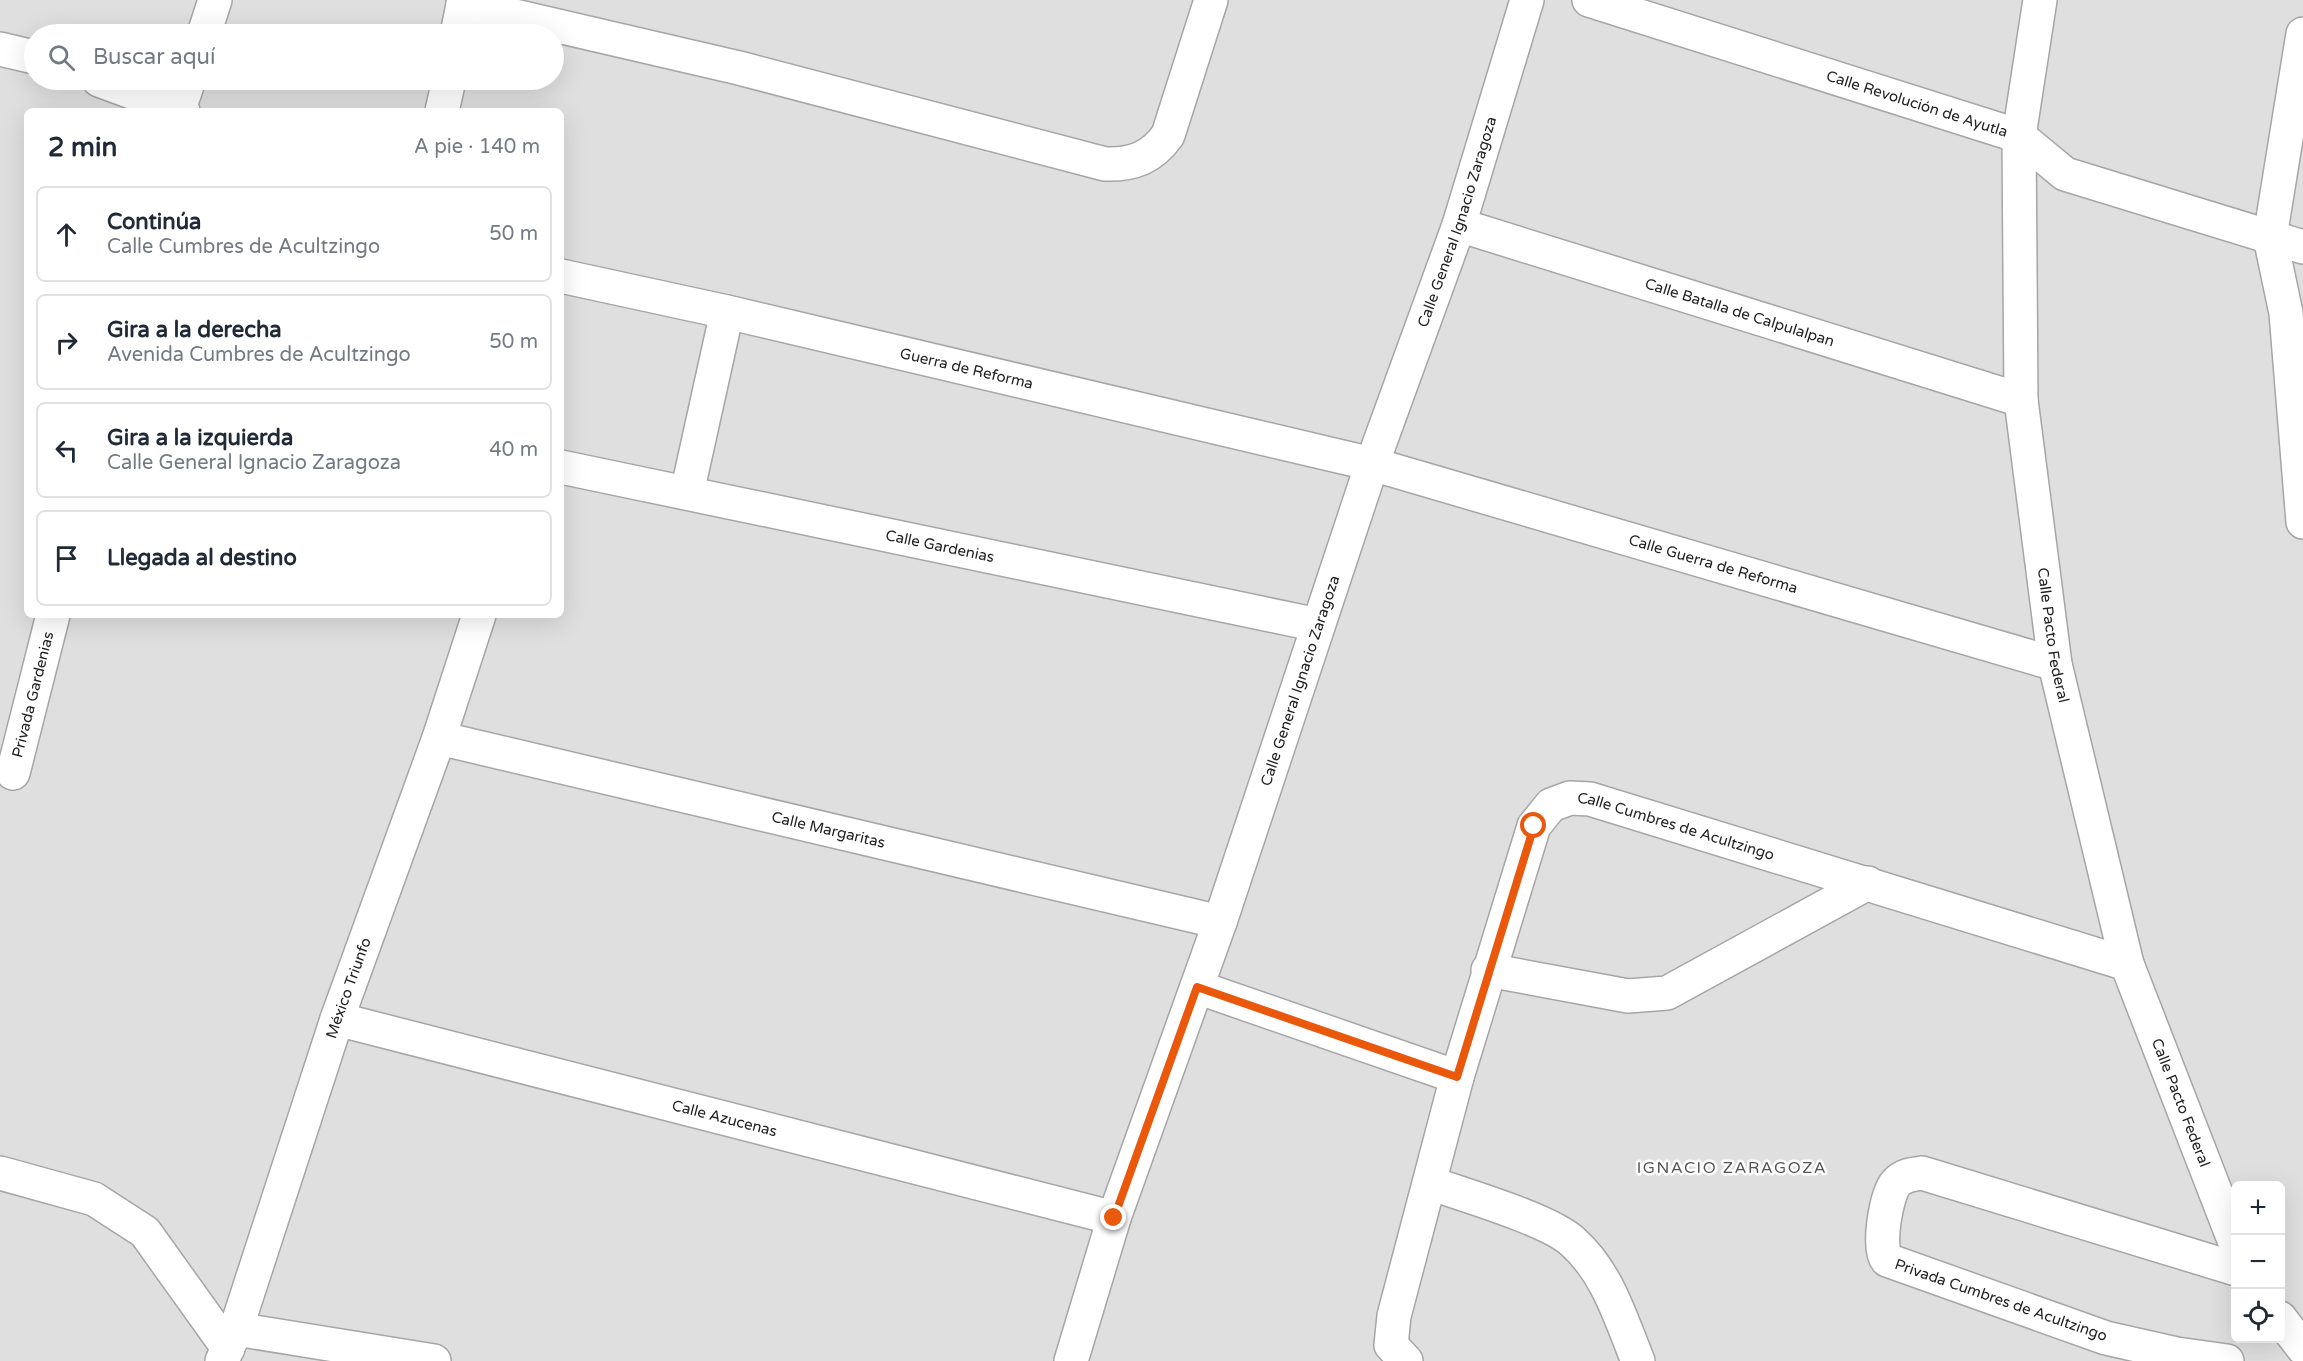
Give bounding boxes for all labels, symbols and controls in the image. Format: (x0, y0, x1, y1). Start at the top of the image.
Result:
search box (24, 24, 564, 90)
icon: search (45, 41, 78, 74)
text: Buscar aquí (93, 44, 215, 70)
street label: Calle Revolución de Ayutla (1824, 67, 2010, 141)
street label: Calle General Ignacio Zaragoza (1414, 114, 1500, 330)
text: 2 min (48, 132, 117, 163)
text: A pie · 140 m (414, 135, 540, 159)
text: Continúa (107, 209, 201, 235)
icon: ahead (50, 218, 83, 251)
text: 50 m (489, 222, 538, 246)
text: Calle Cumbres de Acultzingo (107, 235, 380, 259)
street label: Calle Batalla de Calpulalpan (1643, 274, 1837, 350)
text: Gira a la derecha (107, 317, 282, 343)
icon: right (50, 326, 83, 359)
text: 50 m (489, 330, 538, 354)
text: Avenida Cumbres de Acultzingo (107, 343, 411, 367)
street label: Guerra de Reforma (898, 344, 1035, 393)
text: Gira a la izquierda (107, 425, 293, 451)
icon: left (50, 434, 83, 467)
text: 40 m (489, 438, 538, 462)
text: Calle General Ignacio Zaragoza (107, 451, 401, 475)
street label: Calle Gardenias (884, 526, 996, 566)
street label: Calle Guerra de Reforma (1627, 531, 1800, 597)
icon: arrive (50, 542, 83, 575)
text: Llegada al destino (107, 545, 297, 571)
street label: Calle Pacto Federal (2034, 567, 2073, 704)
street label: Calle General Ignacio Zaragoza (1257, 573, 1343, 788)
street label: Privada Gardenias (8, 630, 57, 759)
street label: Calle Cumbres de Acultzingo (1577, 789, 1777, 864)
street label: Calle Margaritas (770, 808, 887, 852)
route start (1520, 812, 1546, 838)
street label: México Triunfo (322, 935, 375, 1041)
street label: Calle Pacto Federal (2148, 1036, 2214, 1170)
street label: Calle Azucenas (670, 1096, 779, 1140)
district label: IGNACIO ZARAGOZA (1637, 1158, 1827, 1178)
map controls (2231, 1181, 2285, 1343)
button: + (2231, 1181, 2285, 1235)
route end (1100, 1204, 1126, 1230)
button: − (2231, 1235, 2285, 1289)
street label: Privada Cumbres de Acultzingo (1892, 1255, 2110, 1345)
button: locate (2231, 1289, 2285, 1343)

